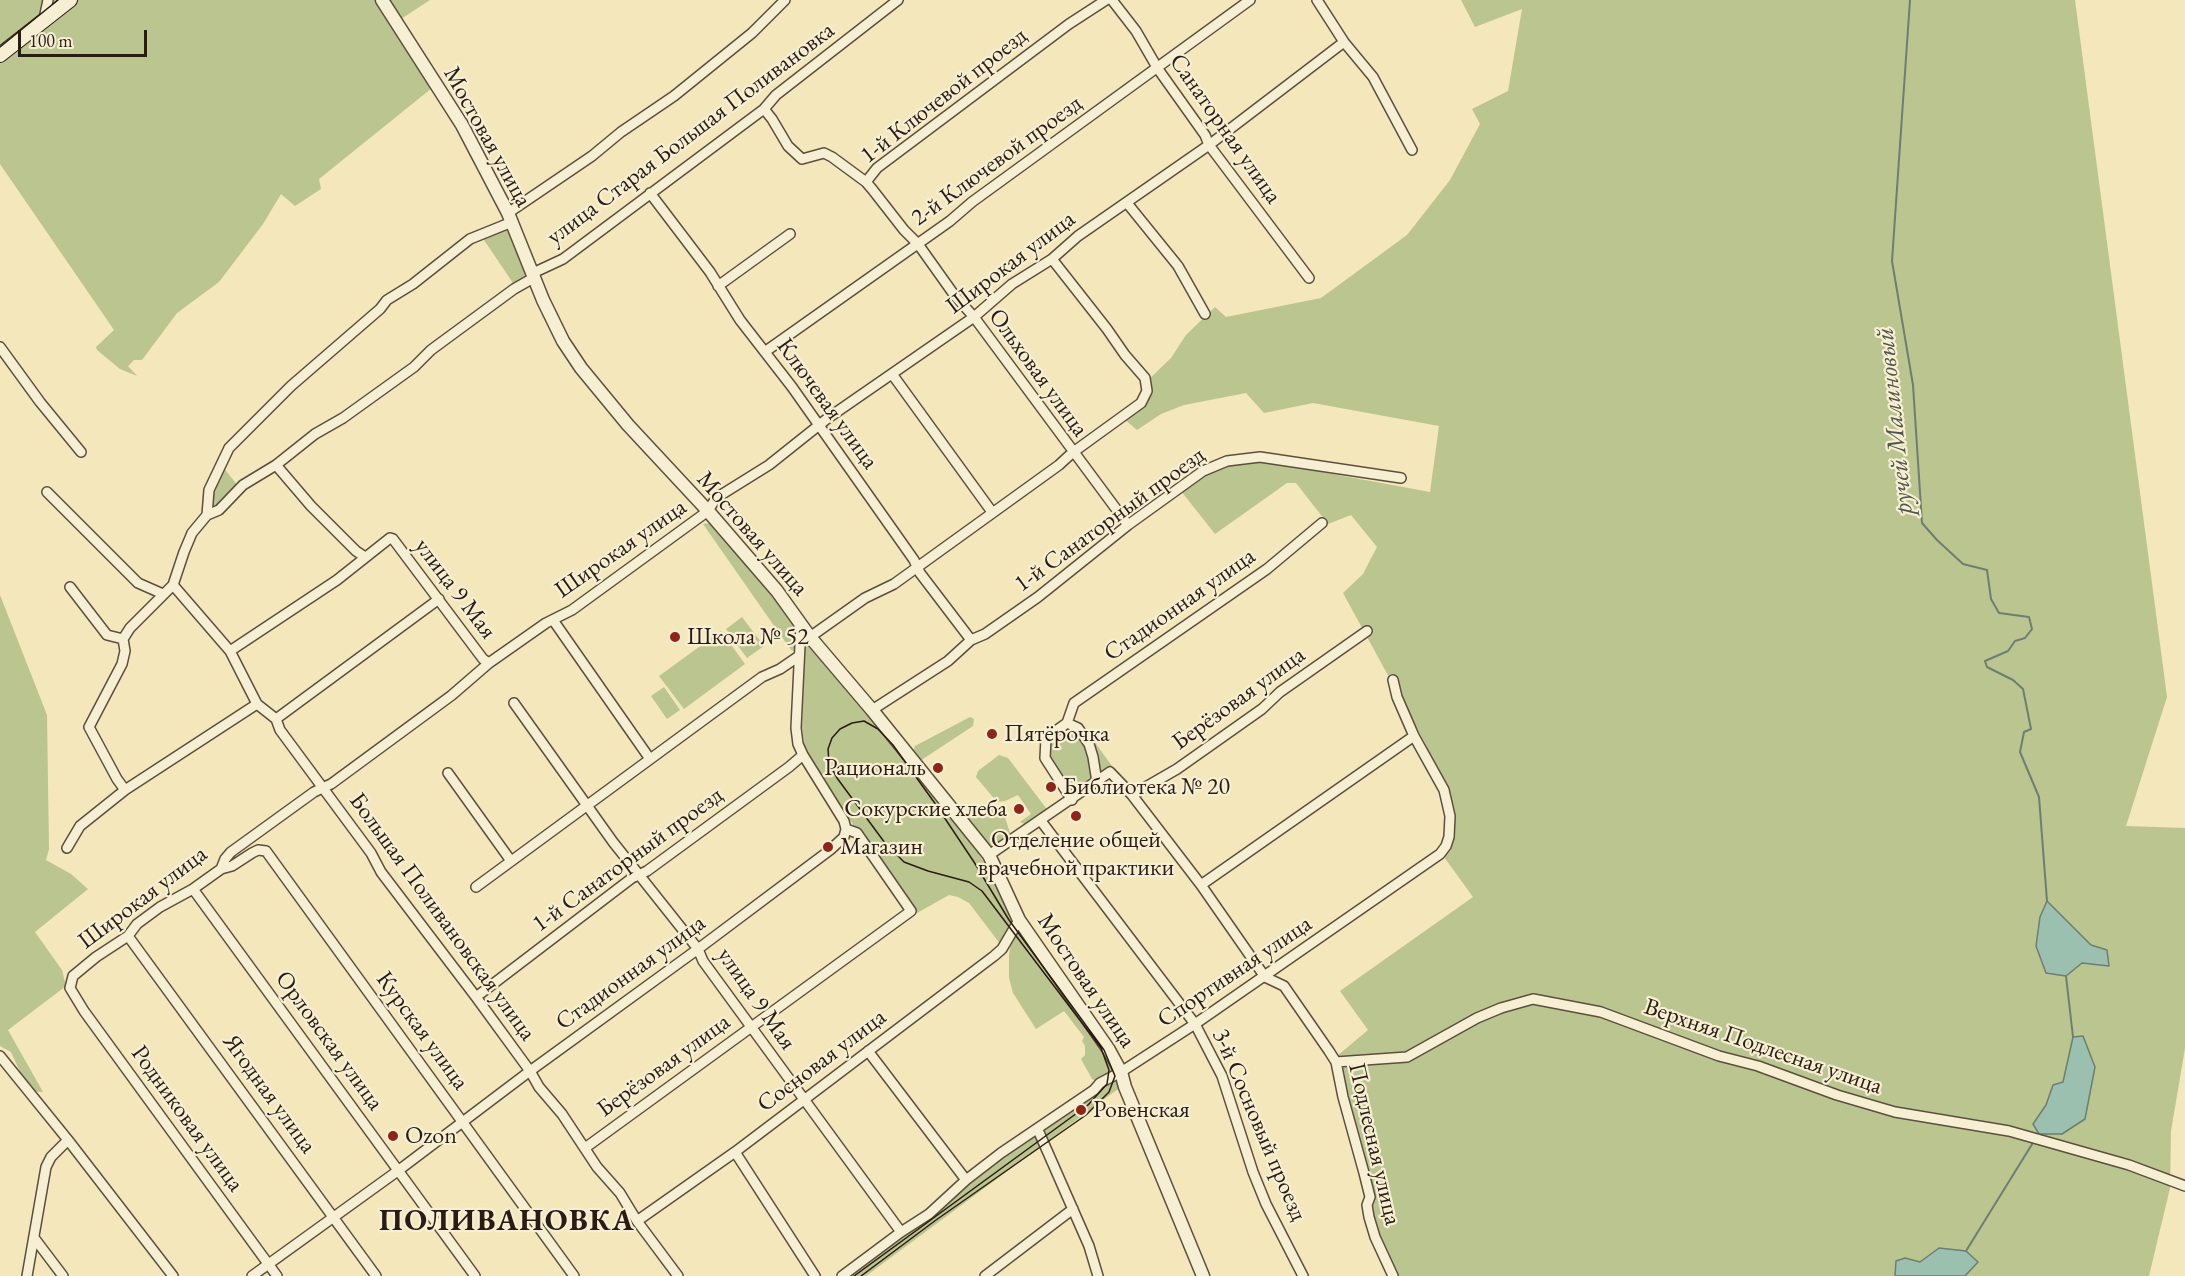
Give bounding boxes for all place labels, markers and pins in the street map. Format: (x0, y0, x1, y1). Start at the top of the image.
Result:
place label: Школа № 52 (687, 623, 809, 651)
marker: Школа № 52 (668, 630, 682, 644)
place label: Пятёрочка (1004, 720, 1110, 748)
marker: Пятёрочка (985, 727, 999, 741)
place label: Рациональ (824, 754, 926, 782)
marker: Рациональ (931, 761, 945, 775)
place label: Библиотека № 20 (1063, 773, 1230, 801)
marker: Библиотека № 20 (1044, 780, 1058, 794)
place label: Сокурские хлеба (844, 795, 1007, 823)
marker: Сокурские хлеба (1012, 802, 1026, 816)
marker: Отделение общей врачебной практики (1069, 809, 1083, 823)
place label: Отделение общей врачебной практики (978, 826, 1174, 882)
place label: Магазин (840, 833, 923, 861)
marker: Магазин (821, 840, 835, 854)
place label: Ровенская (1093, 1096, 1190, 1124)
marker: Ровенская (1074, 1103, 1088, 1117)
place label: Ozon (405, 1122, 457, 1150)
marker: Ozon (386, 1129, 400, 1143)

